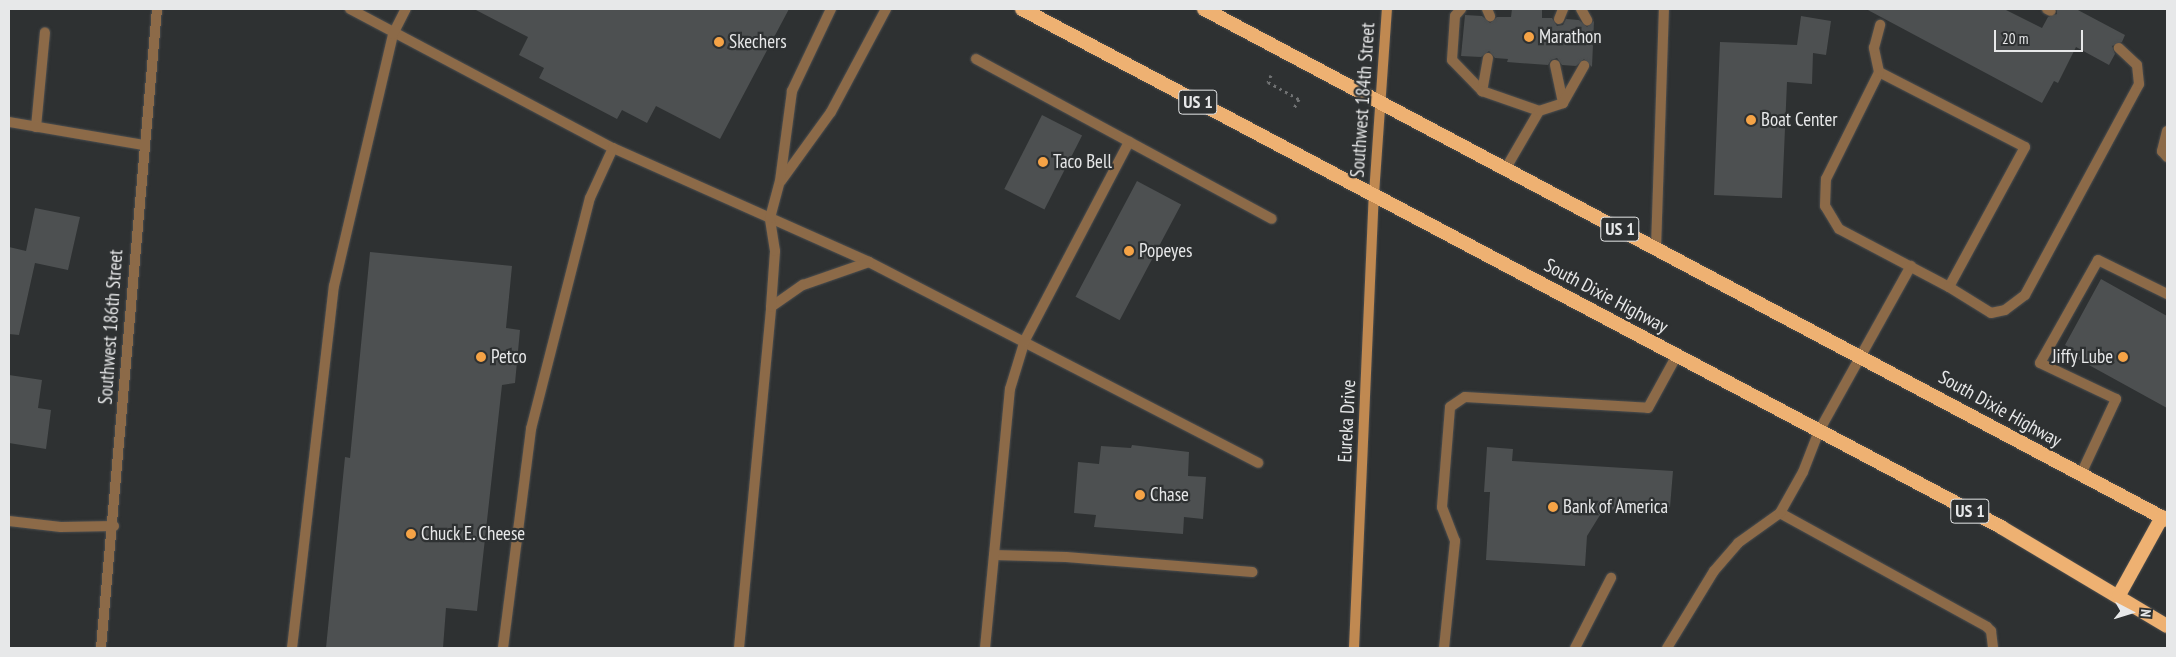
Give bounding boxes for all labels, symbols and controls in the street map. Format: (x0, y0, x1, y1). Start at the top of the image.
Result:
scale bar (1996, 20, 2085, 52)
street label: Southwest 184th Street (1346, 22, 1380, 178)
place label: Marathon (1539, 26, 1602, 48)
text: 20 m (2002, 29, 2028, 48)
place label: Skechers (729, 31, 787, 53)
marker: Marathon (1523, 31, 1535, 43)
marker: Skechers (713, 36, 725, 48)
road number: US 1 (1178, 86, 1218, 118)
place label: Boat Center (1761, 109, 1837, 131)
marker: Boat Center (1745, 114, 1757, 126)
place label: Taco Bell (1053, 151, 1112, 173)
marker: Taco Bell (1037, 156, 1049, 168)
road number: US 1 (1600, 213, 1640, 244)
place label: Popeyes (1139, 240, 1192, 262)
marker: Popeyes (1123, 245, 1135, 257)
street label: Southwest 186th Street (94, 249, 128, 405)
street label: South Dixie Highway (1540, 254, 1672, 338)
place label: Petco (491, 346, 527, 368)
place label: Jiffy Lube (2051, 346, 2113, 368)
marker: Petco (475, 351, 487, 363)
marker: Jiffy Lube (2117, 351, 2129, 363)
street label: South Dixie Highway (1935, 366, 2065, 452)
street label: Eureka Drive (1333, 379, 1361, 463)
place label: Chase (1150, 484, 1189, 506)
marker: Chase (1134, 489, 1146, 501)
place label: Bank of America (1563, 496, 1669, 518)
road number: US 1 (1950, 496, 1990, 526)
marker: Bank of America (1547, 501, 1559, 513)
place label: Chuck E. Cheese (421, 523, 527, 545)
marker: Chuck E. Cheese (405, 528, 417, 540)
north arrow (2106, 587, 2156, 637)
text: N (2137, 609, 2155, 618)

